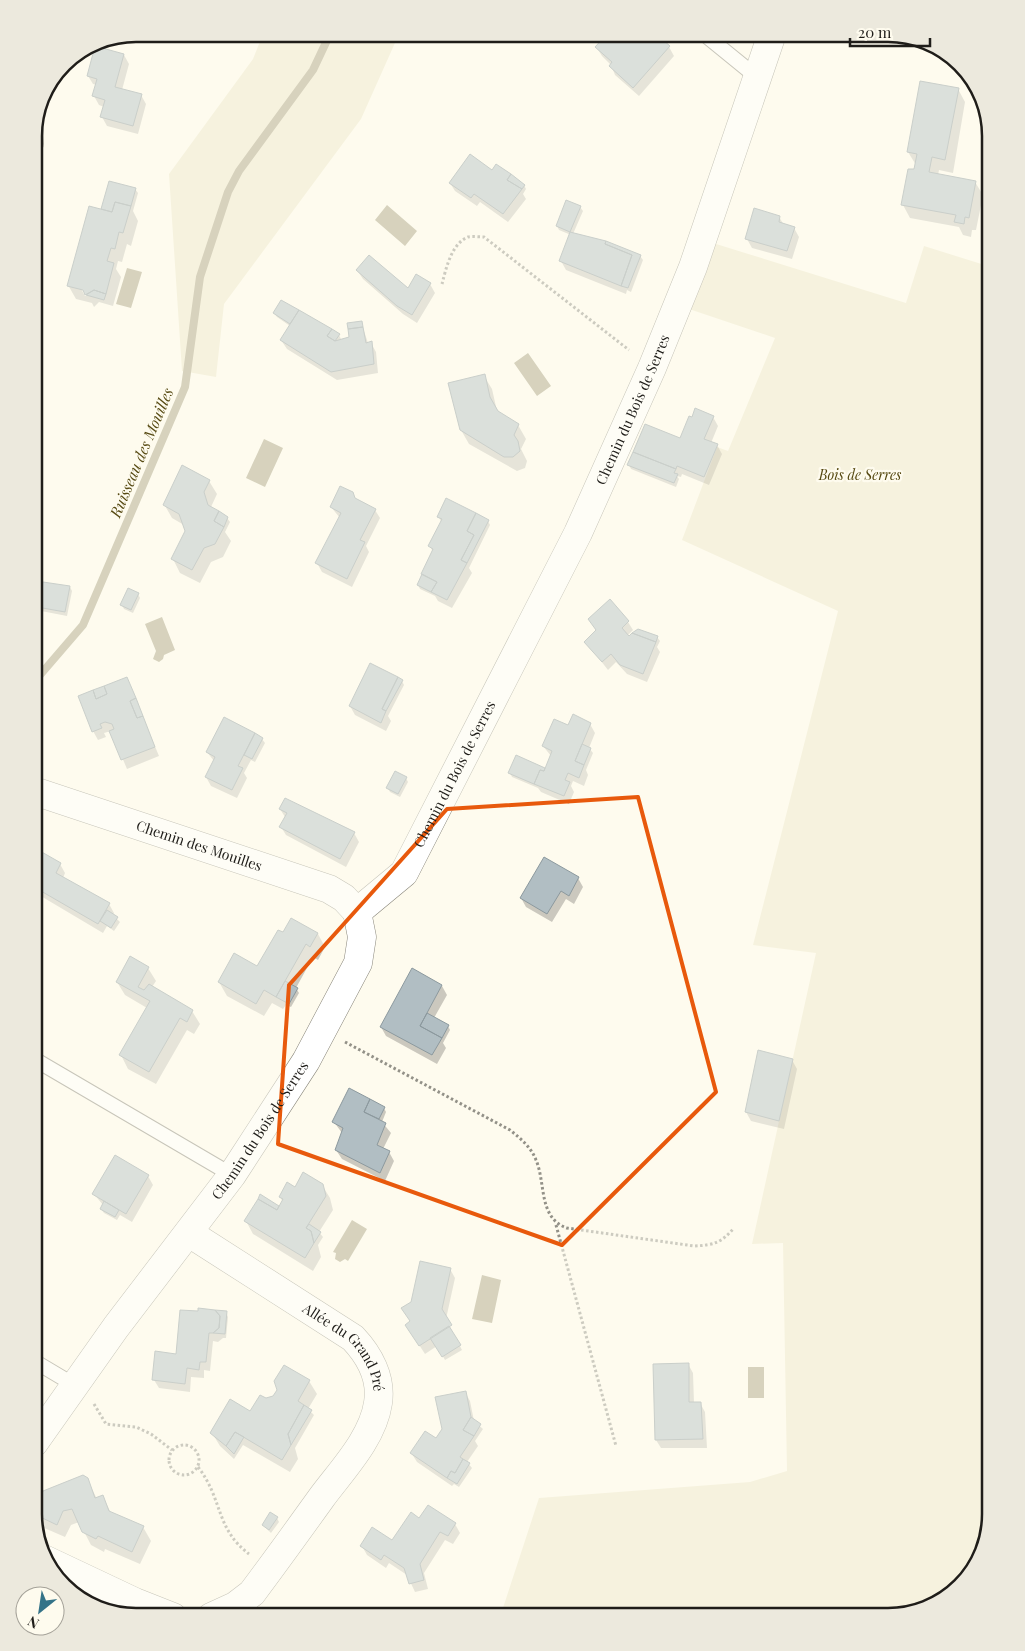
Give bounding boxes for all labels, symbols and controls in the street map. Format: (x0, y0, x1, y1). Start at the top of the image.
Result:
scale bar (850, 15, 930, 47)
text: 20 m (858, 22, 892, 42)
street label: Chemin du Bois de Serres (591, 331, 674, 488)
water label: Ruisseau des Mouilles (104, 385, 178, 521)
park label: Bois de Serres (818, 465, 902, 484)
street label: Chemin du Bois de Serres (409, 697, 500, 851)
street label: Chemin des Mouilles (134, 816, 265, 875)
street label: Chemin du Bois de Serres (207, 1057, 312, 1203)
street label: Allée du Grand Pré (298, 1298, 389, 1392)
north arrow (15, 1586, 65, 1636)
text: N (24, 1612, 42, 1633)

